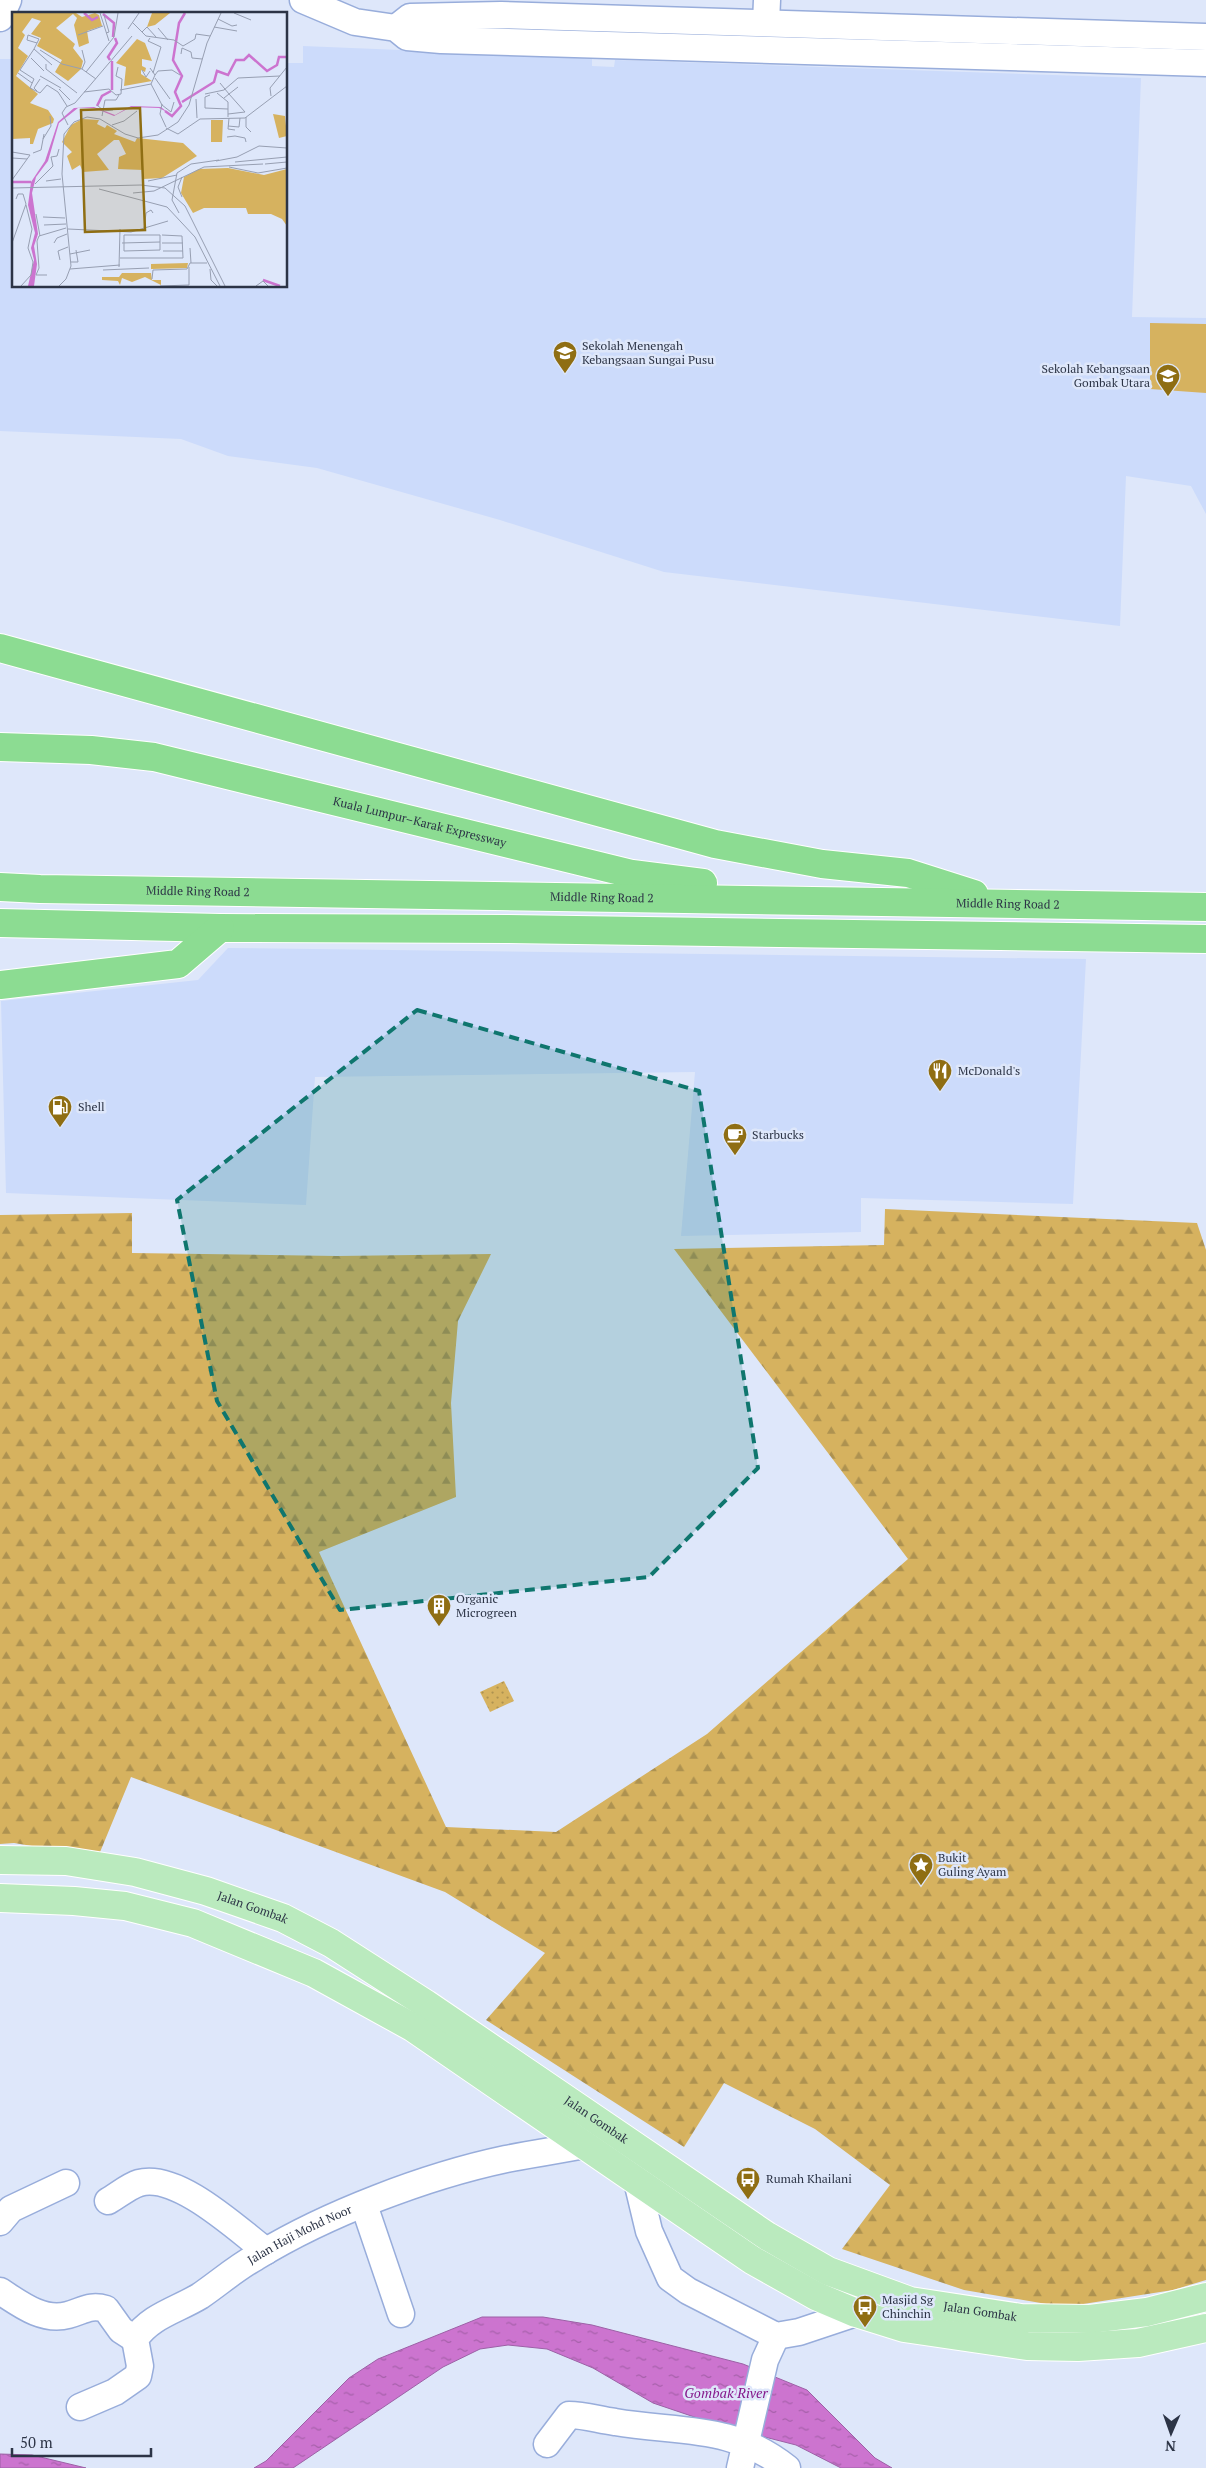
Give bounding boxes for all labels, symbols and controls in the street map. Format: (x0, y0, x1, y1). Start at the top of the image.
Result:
inset map (12, 12, 288, 288)
place label: Sekolah Menengah Kebangsaan Sungai Pusu (582, 338, 714, 367)
school or university icon: Sekolah Menengah Kebangsaan Sungai Pusu (552, 340, 578, 374)
place label: Sekolah Kebangsaan Gombak Utara (1042, 361, 1150, 390)
school or university icon: Sekolah Kebangsaan Gombak Utara (1155, 363, 1181, 397)
street label: Kuala Lumpur–Karak Expressway (332, 793, 509, 850)
street label: Middle Ring Road 2 (146, 883, 250, 899)
street label: Middle Ring Road 2 (550, 889, 654, 905)
street label: Middle Ring Road 2 (956, 895, 1060, 912)
restaurant icon: McDonald's (927, 1058, 953, 1092)
place label: McDonald's (958, 1063, 1020, 1078)
fuel station icon: Shell (47, 1094, 73, 1128)
place label: Shell (78, 1099, 105, 1114)
cafe icon: Starbucks (722, 1122, 748, 1156)
place label: Starbucks (752, 1127, 804, 1142)
place label: Organic Microgreen (456, 1591, 517, 1620)
building icon: Organic Microgreen (426, 1593, 452, 1627)
place label: Bukit Guling Ayam (938, 1850, 1007, 1879)
place icon: Bukit Guling Ayam (908, 1852, 934, 1886)
street label: Jalan Gombak (216, 1888, 292, 1927)
street label: Jalan Gombak (562, 2092, 632, 2147)
bus stop icon: Rumah Khailani (735, 2166, 761, 2200)
place label: Rumah Khailani (766, 2171, 852, 2186)
street label: Jalan Haji Mohd Noor (245, 2201, 354, 2267)
place label: Masjid Sg Chinchin (882, 2292, 934, 2321)
bus stop icon: Masjid Sg Chinchin (852, 2294, 878, 2328)
street label: Jalan Gombak (942, 2298, 1019, 2324)
water label: Gombak River (684, 2383, 768, 2402)
north arrow (1146, 2408, 1196, 2458)
scale bar (12, 2426, 151, 2458)
text: 50 m (20, 2432, 53, 2452)
text: N (1165, 2437, 1176, 2456)

